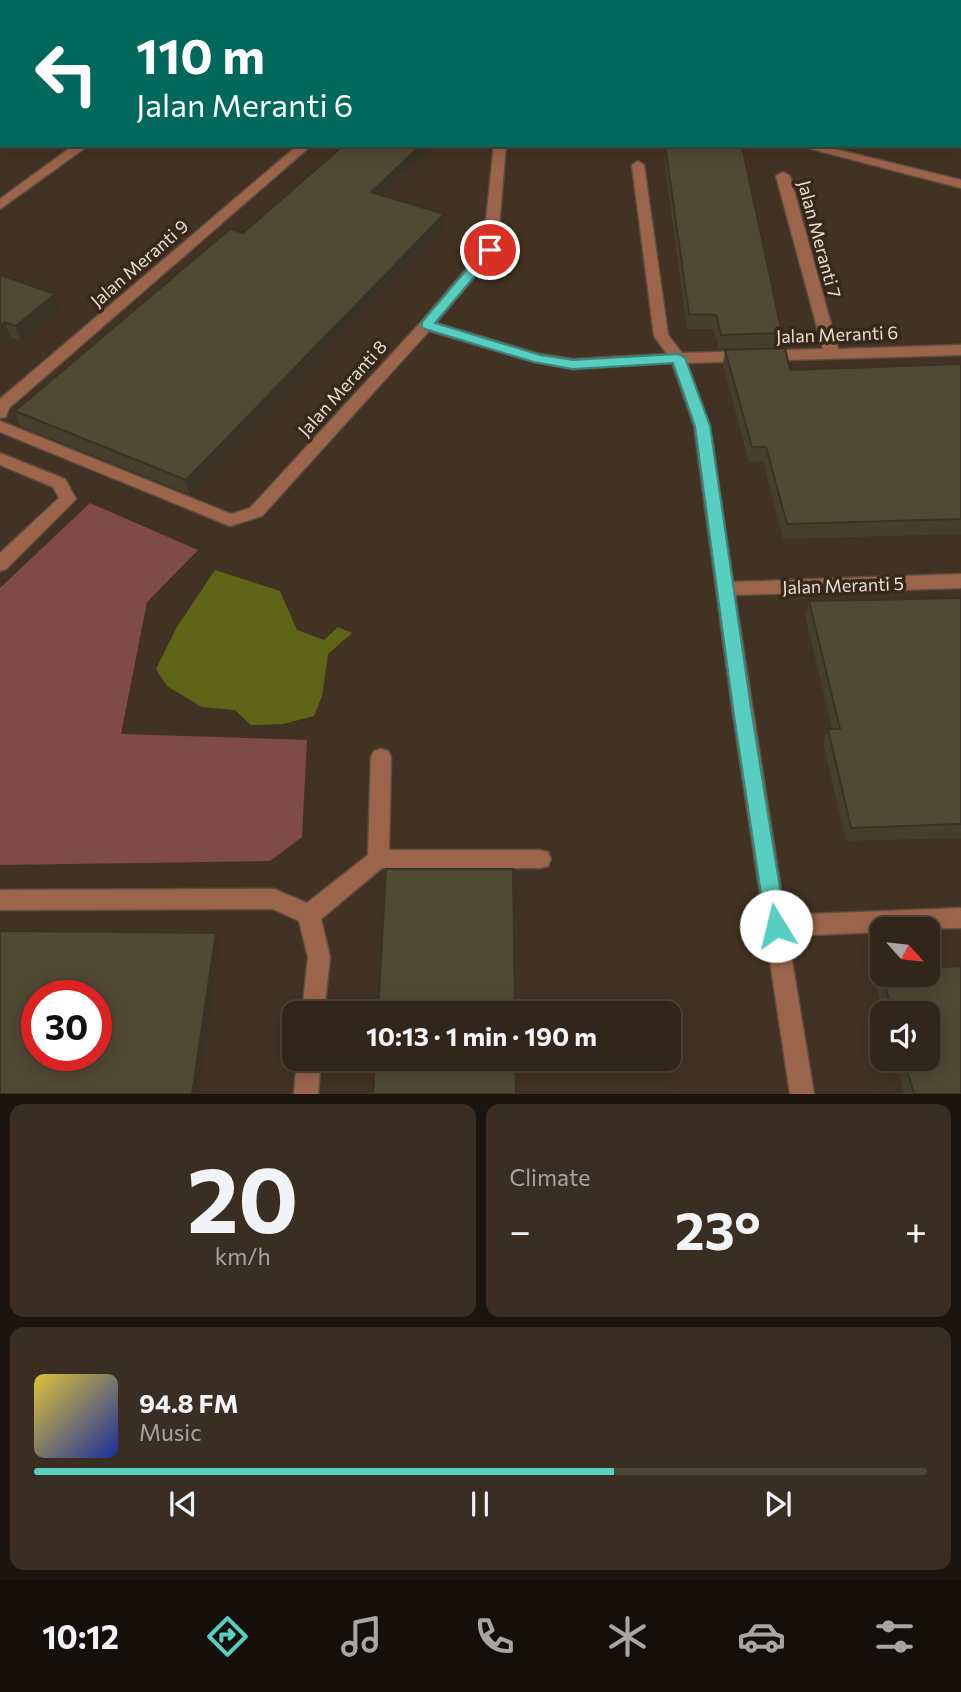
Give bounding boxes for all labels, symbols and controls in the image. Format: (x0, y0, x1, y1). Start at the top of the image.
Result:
text: 110 m (136, 24, 265, 84)
icon: left (21, 28, 112, 119)
text: Jalan Meranti 6 (136, 84, 353, 124)
street label: Jalan Meranti 7 (794, 178, 846, 300)
street label: Jalan Meranti 9 (86, 215, 192, 311)
pin (460, 220, 520, 280)
icon: arrive (471, 231, 509, 269)
street label: Jalan Meranti 6 (776, 321, 898, 347)
street label: Jalan Meranti 8 (293, 335, 391, 441)
street label: Jalan Meranti 5 (782, 572, 904, 598)
position arrow (739, 889, 813, 963)
north arrow (870, 917, 940, 987)
map controls (870, 917, 940, 1071)
speed limit sign: 30 (21, 980, 112, 1071)
button: sound (870, 1001, 940, 1071)
text: 10:13 · 1 min · 190 m (366, 1020, 597, 1051)
text: 20 (187, 1140, 299, 1252)
text: Climate (510, 1163, 591, 1191)
text: 23° (675, 1197, 761, 1261)
text: − (510, 1206, 531, 1253)
text: + (905, 1206, 927, 1253)
text: km/h (215, 1242, 271, 1270)
text: 94.8 FM (139, 1387, 239, 1418)
text: Music (139, 1418, 202, 1446)
icon: previous (164, 1485, 202, 1523)
icon: pause (461, 1485, 499, 1523)
icon: next (759, 1485, 797, 1523)
icon: directions (203, 1612, 252, 1661)
icon: music (337, 1612, 386, 1661)
icon: phone (470, 1612, 519, 1661)
icon: climate (603, 1612, 652, 1661)
icon: car (737, 1612, 786, 1661)
icon: filters (870, 1612, 919, 1661)
text: 10:12 (42, 1616, 119, 1656)

